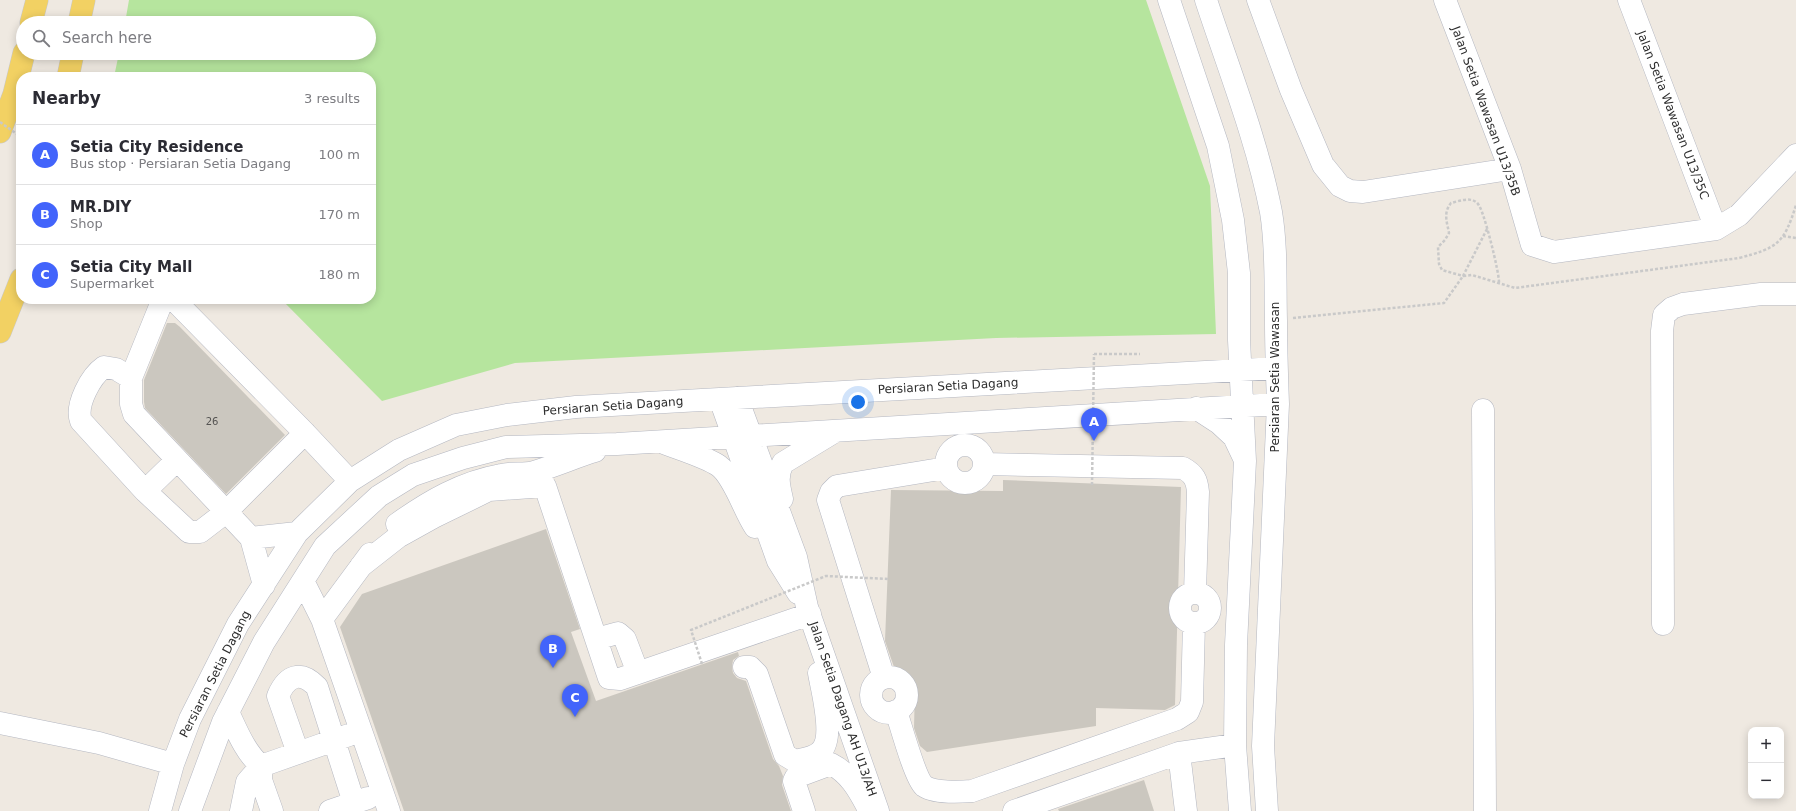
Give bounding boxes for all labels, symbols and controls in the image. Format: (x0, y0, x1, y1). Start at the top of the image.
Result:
search box (16, 16, 376, 60)
street label: Jalan Setia Wawasan U13/35B (1448, 23, 1523, 198)
icon: search (30, 27, 52, 49)
street label: Jalan Setia Wawasan U13/35C (1634, 28, 1712, 201)
text: Search here (62, 29, 152, 47)
text: Nearby (32, 88, 101, 108)
text: 3 results (304, 91, 360, 106)
text: Setia City Residence (70, 138, 243, 156)
text: A (40, 147, 50, 162)
text: 100 m (318, 147, 360, 162)
text: Bus stop · Persiaran Setia Dagang (70, 156, 291, 171)
text: MR.DIY (70, 198, 131, 216)
text: B (40, 207, 50, 222)
text: 170 m (318, 207, 360, 222)
text: Shop (70, 216, 103, 231)
text: Setia City Mall (70, 258, 192, 276)
text: C (40, 267, 50, 282)
text: 180 m (318, 267, 360, 282)
text: Supermarket (70, 276, 154, 291)
street label: Persiaran Setia Wawasan (1268, 302, 1282, 452)
street label: Persiaran Setia Dagang (877, 375, 1019, 397)
your location (848, 392, 868, 412)
street label: Persiaran Setia Dagang (542, 394, 684, 418)
pin: A (1081, 408, 1107, 441)
house number: 26 (206, 416, 218, 427)
street label: Persiaran Setia Dagang (177, 608, 253, 740)
street label: Jalan Setia Dagang AH U13/AH (806, 619, 880, 798)
pin: B (540, 635, 566, 668)
pin: C (562, 684, 588, 717)
map controls (1748, 727, 1784, 799)
button: + (1748, 727, 1784, 763)
button: − (1748, 763, 1784, 799)

